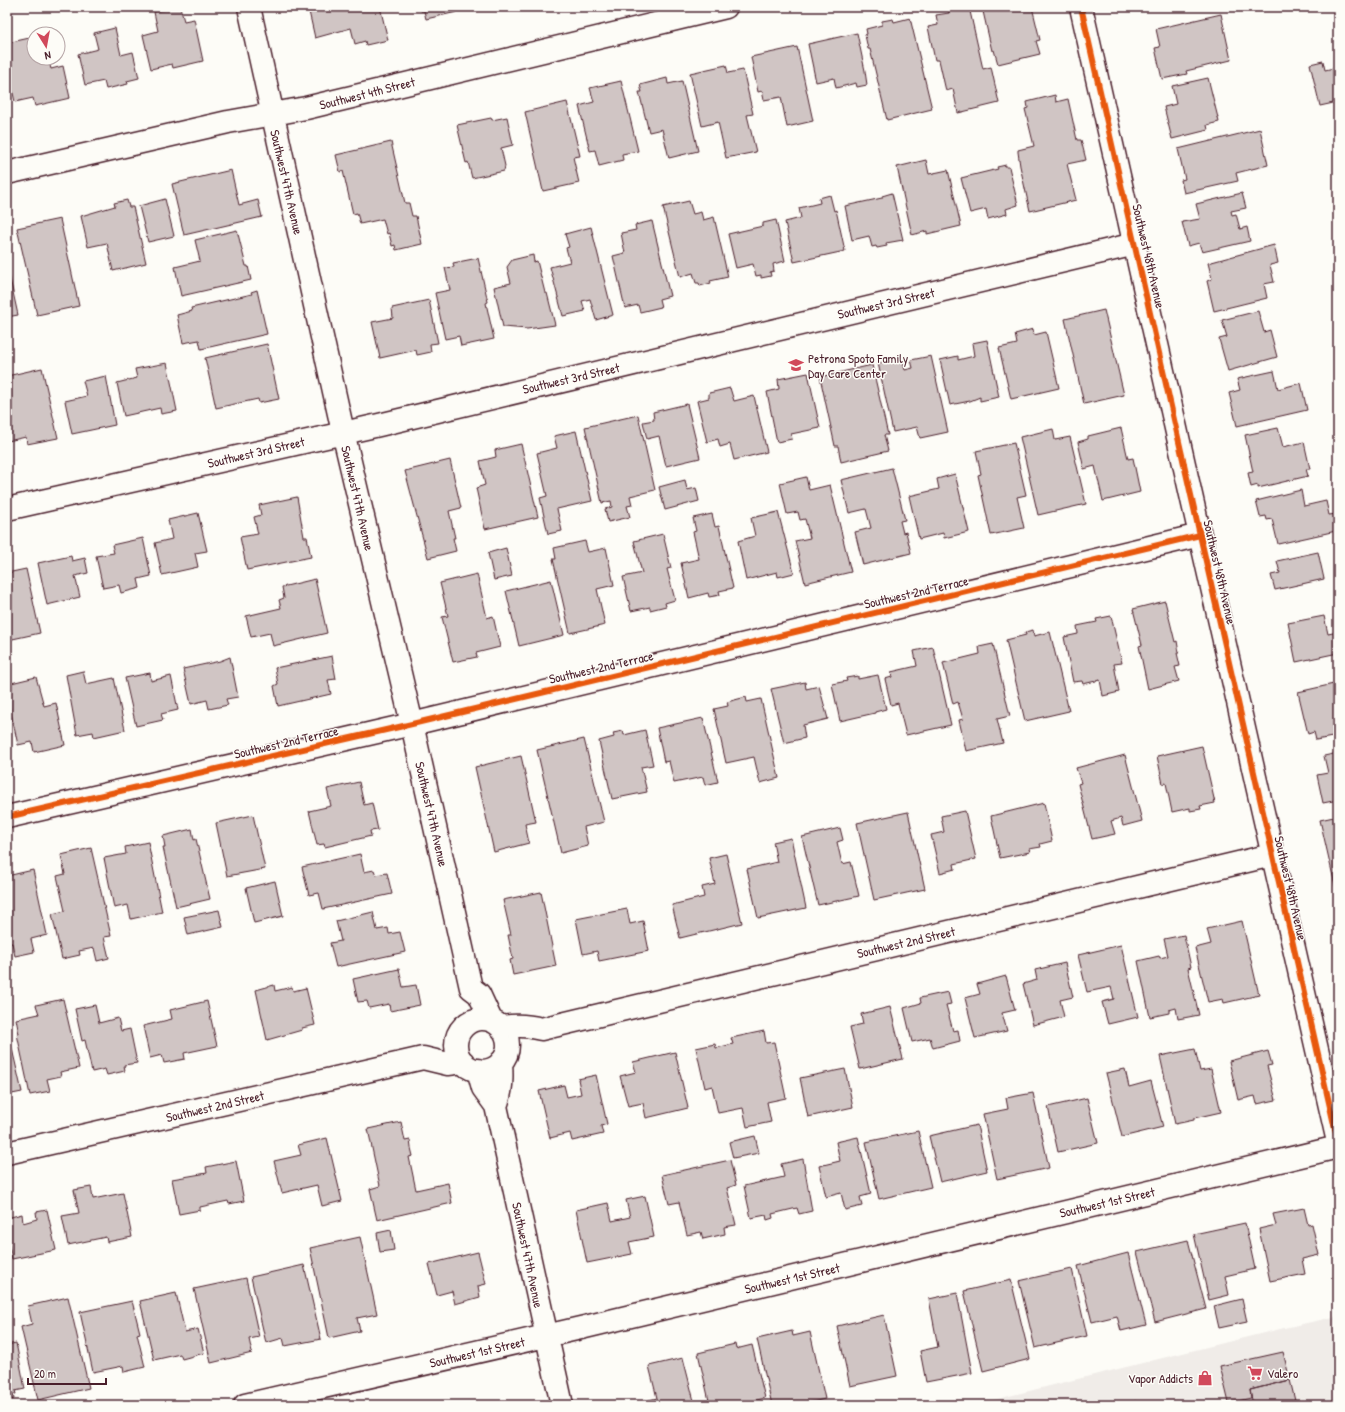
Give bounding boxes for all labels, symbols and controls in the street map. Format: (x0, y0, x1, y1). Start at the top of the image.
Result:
north arrow (26, 26, 66, 66)
text: N (44, 48, 52, 63)
street label: Southwest 4th Street (317, 72, 417, 114)
street label: Southwest 47th Avenue (266, 128, 308, 236)
street label: Southwest 48th Avenue (1128, 202, 1170, 310)
street label: Southwest 3rd Street (836, 283, 937, 323)
place label: Petrona Spoto Family Day Care Center (808, 349, 909, 382)
school or university icon: Petrona Spoto Family Day Care Center (787, 356, 805, 374)
street label: Southwest 3rd Street (521, 358, 622, 398)
street label: Southwest 3rd Street (206, 432, 307, 472)
street label: Southwest 47th Avenue (337, 444, 379, 552)
street label: Southwest 48th Avenue (1199, 518, 1241, 626)
street label: Southwest 2nd Terrace (862, 571, 970, 613)
street label: Southwest 2nd Terrace (547, 646, 655, 688)
street label: Southwest 2nd Terrace (232, 721, 340, 763)
street label: Southwest 47th Avenue (411, 760, 453, 868)
street label: Southwest 48th Avenue (1270, 834, 1312, 942)
street label: Southwest 2nd Street (855, 922, 957, 962)
street label: Southwest 2nd Street (164, 1086, 266, 1126)
street label: Southwest 1st Street (1057, 1182, 1157, 1222)
street label: Southwest 47th Avenue (508, 1201, 548, 1309)
street label: Southwest 1st Street (742, 1258, 842, 1298)
street label: Southwest 1st Street (427, 1332, 527, 1372)
scale bar (28, 1360, 106, 1386)
supermarket icon: Valero (1246, 1364, 1264, 1382)
place label: Valero (1267, 1364, 1298, 1382)
text: 20 m (34, 1365, 56, 1382)
place label: Vapor Addicts (1128, 1369, 1193, 1387)
shop icon: Vapor Addicts (1196, 1369, 1214, 1387)

